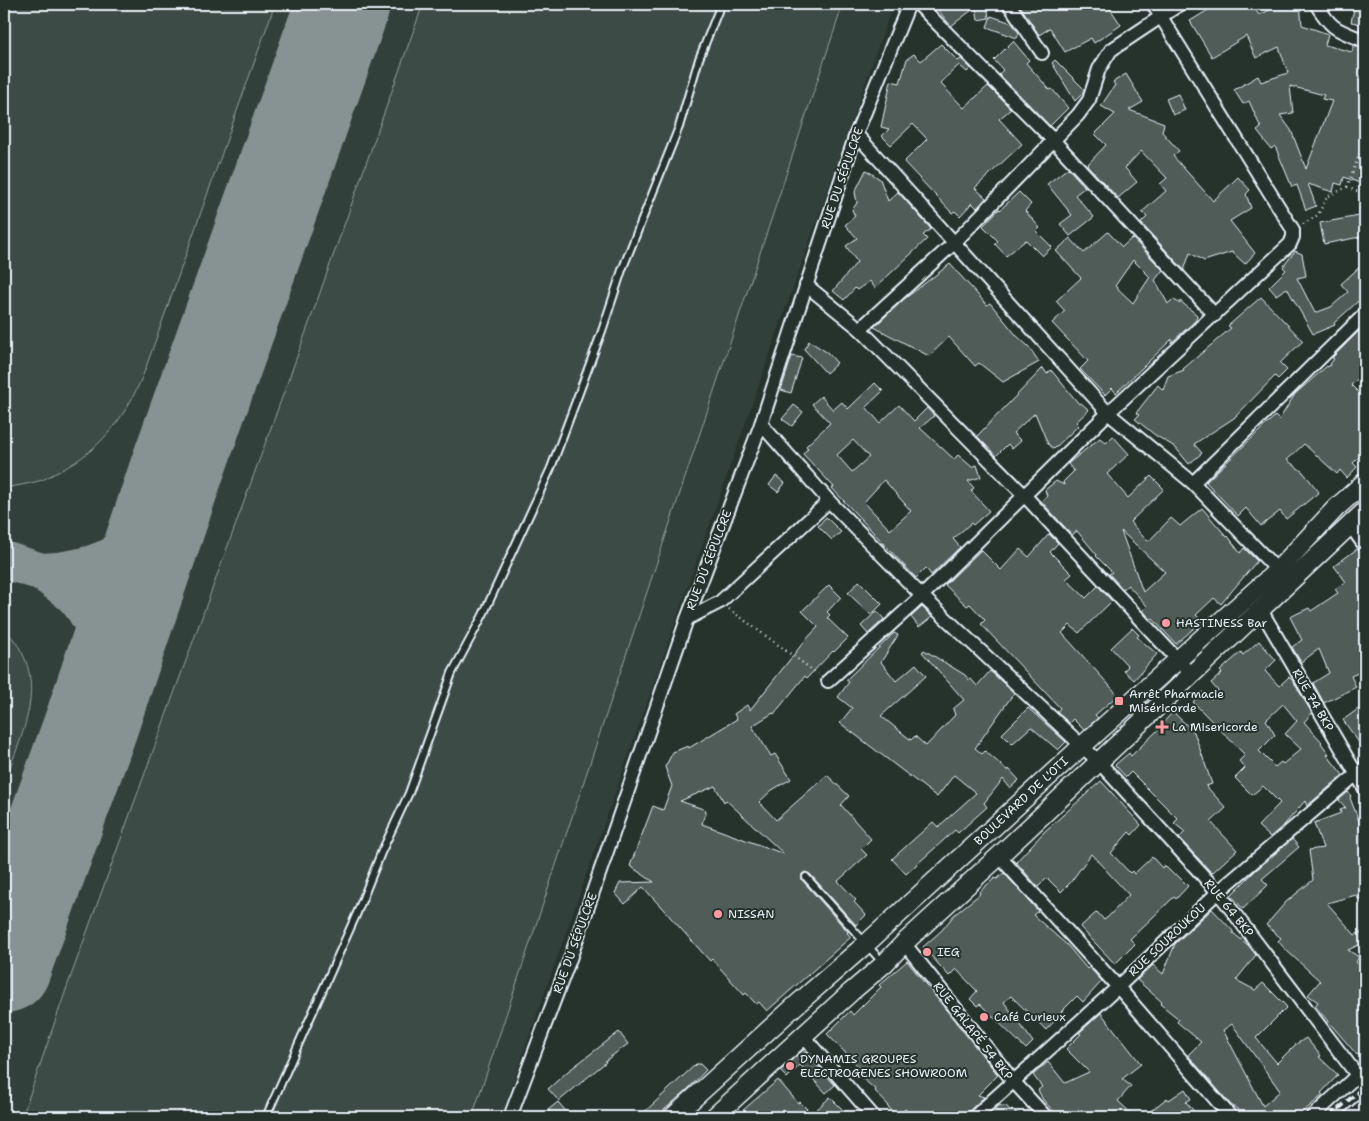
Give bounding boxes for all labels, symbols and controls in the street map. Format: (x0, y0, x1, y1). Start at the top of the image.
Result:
street label: RUE DU SÉPULCRE (817, 125, 867, 231)
street label: RUE DU SÉPULCRE (682, 507, 736, 613)
place label: HASTINESS Bar (1176, 615, 1268, 631)
marker: HASTINESS Bar (1160, 617, 1172, 629)
street label: RUE 74 BKP (1289, 666, 1337, 734)
place label: Arrêt Pharmacie Miséricorde (1129, 686, 1224, 716)
marker: Arrêt Pharmacie Miséricorde (1113, 695, 1125, 707)
place label: La Misericorde (1172, 719, 1258, 735)
marker: La Misericorde (1156, 721, 1168, 733)
street label: BOULEVARD DE L'OTI (971, 753, 1072, 849)
street label: RUE 64 BKP (1201, 876, 1257, 940)
street label: RUE DU SÉPULCRE (549, 890, 601, 996)
street label: RUE SOUROUKOU (1125, 900, 1209, 980)
place label: NISSAN (728, 906, 774, 922)
marker: NISSAN (712, 908, 724, 920)
place label: IEG (937, 944, 960, 960)
marker: IEG (921, 946, 933, 958)
street label: RUE GALAPÉ 54 BKP (930, 979, 1016, 1083)
place label: Café Curieux (994, 1009, 1066, 1025)
marker: Café Curieux (978, 1011, 990, 1023)
place label: DYNAMIS GROUPES ELECTROGENES SHOWROOM (800, 1051, 968, 1081)
marker: DYNAMIS GROUPES ELECTROGENES SHOWROOM (784, 1060, 796, 1072)

